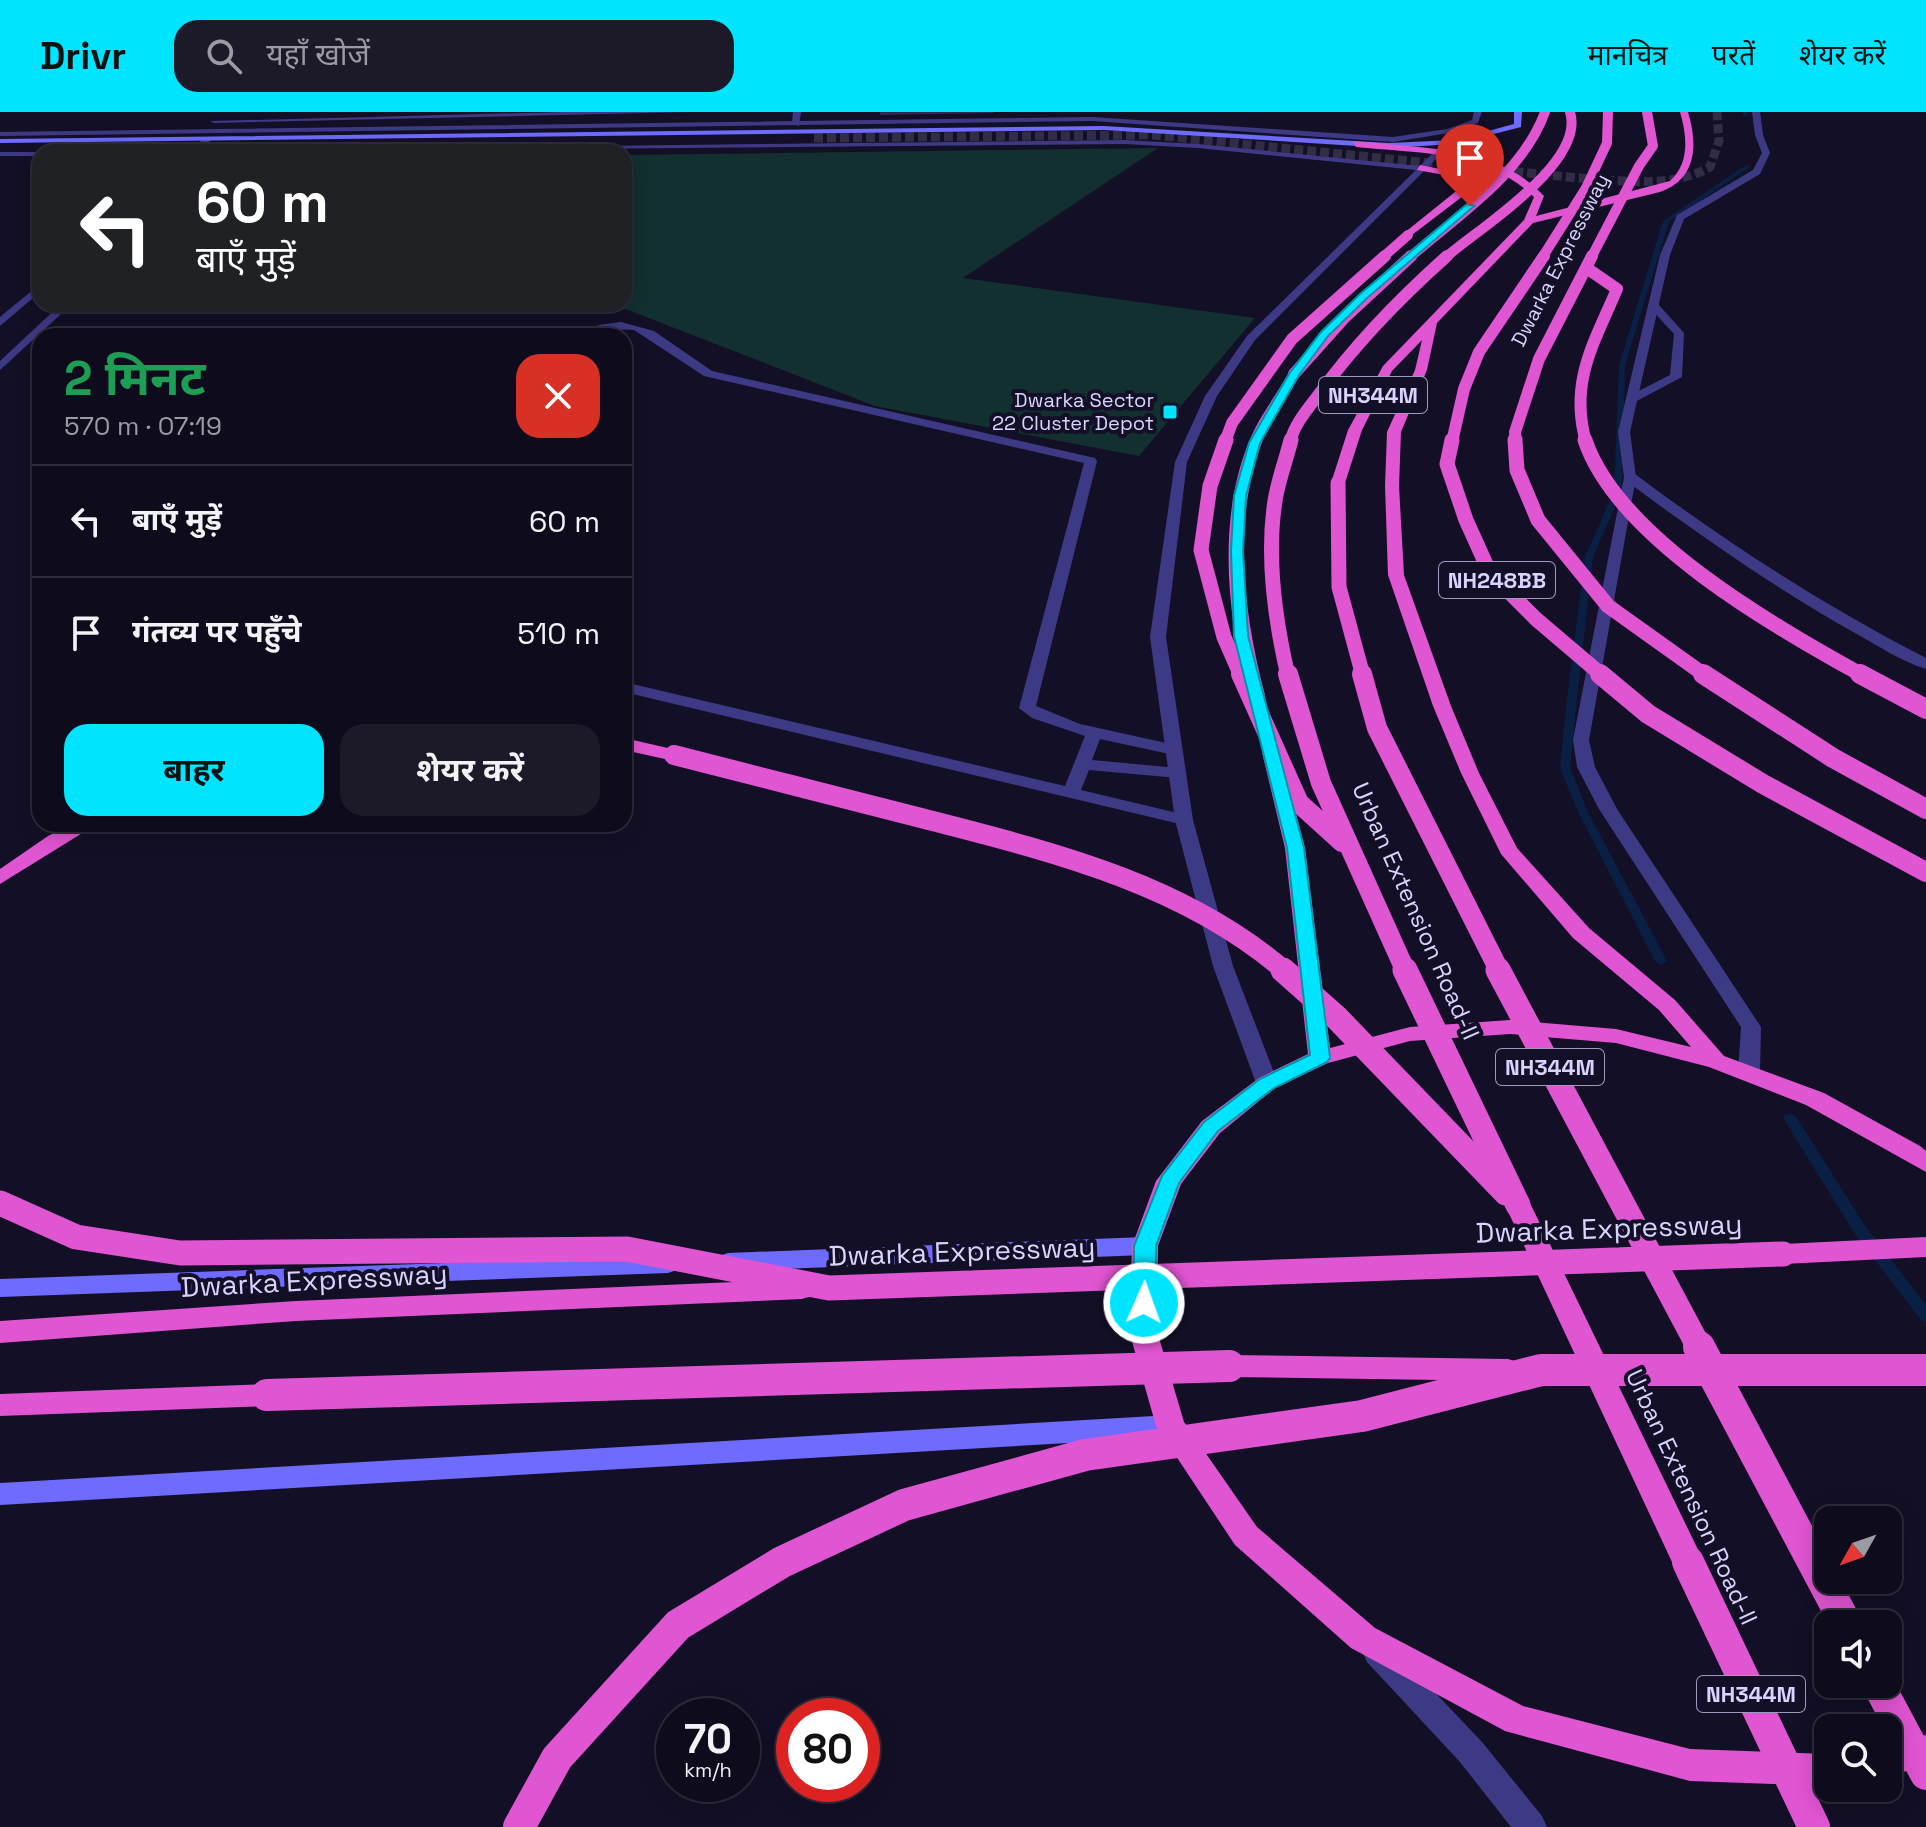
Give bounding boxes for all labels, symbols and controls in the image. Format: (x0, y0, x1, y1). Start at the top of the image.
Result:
search box (174, 20, 734, 92)
text: Drivr (40, 32, 126, 80)
icon: search (202, 34, 246, 78)
text: यहाँ खोजें (266, 35, 370, 74)
text: मानचित्र (1588, 37, 1668, 73)
text: परतें (1712, 37, 1755, 73)
text: शेयर करें (1799, 37, 1886, 73)
pin (1436, 124, 1504, 206)
icon: arrive (1448, 136, 1492, 180)
text: 60 m (196, 167, 329, 238)
street label: Dwarka Expressway (1505, 169, 1615, 351)
icon: left (64, 176, 168, 280)
text: बाएँ मुड़ें (196, 237, 296, 283)
text: 2 मिनट (64, 348, 205, 409)
button: close (516, 354, 600, 438)
road number: NH344M (1319, 377, 1427, 413)
place label: Dwarka Sector 22 Cluster Depot (992, 387, 1154, 436)
marker: Dwarka Sector 22 Cluster Depot (1161, 403, 1179, 421)
text: 570 m · 07:19 (64, 409, 222, 443)
icon: left (64, 499, 108, 543)
text: बाएँ मुड़ें (132, 500, 222, 539)
text: 60 m (529, 502, 600, 541)
road number: NH248BB (1439, 562, 1555, 598)
icon: arrive (64, 611, 108, 655)
text: गंतव्य पर पहुँचे (132, 612, 301, 651)
text: 510 m (517, 614, 600, 653)
button: बाहर (64, 724, 324, 816)
button: शेयर करें (340, 724, 600, 816)
street label: Urban Extension Road-II (1345, 778, 1487, 1044)
road number: NH344M (1496, 1049, 1604, 1085)
street label: Dwarka Expressway (1475, 1205, 1743, 1251)
street label: Dwarka Expressway (828, 1228, 1096, 1274)
street label: Dwarka Expressway (180, 1255, 448, 1305)
position arrow (1102, 1261, 1186, 1345)
street label: Urban Extension Road-II (1619, 1364, 1765, 1630)
north arrow (1814, 1506, 1902, 1594)
map controls (1814, 1506, 1902, 1802)
button: sound (1814, 1610, 1902, 1698)
road number: NH344M (1697, 1676, 1805, 1712)
speed limit sign: 80 (776, 1698, 880, 1802)
text: 70 (684, 1714, 732, 1765)
button: search (1814, 1714, 1902, 1802)
text: km/h (684, 1757, 732, 1783)

